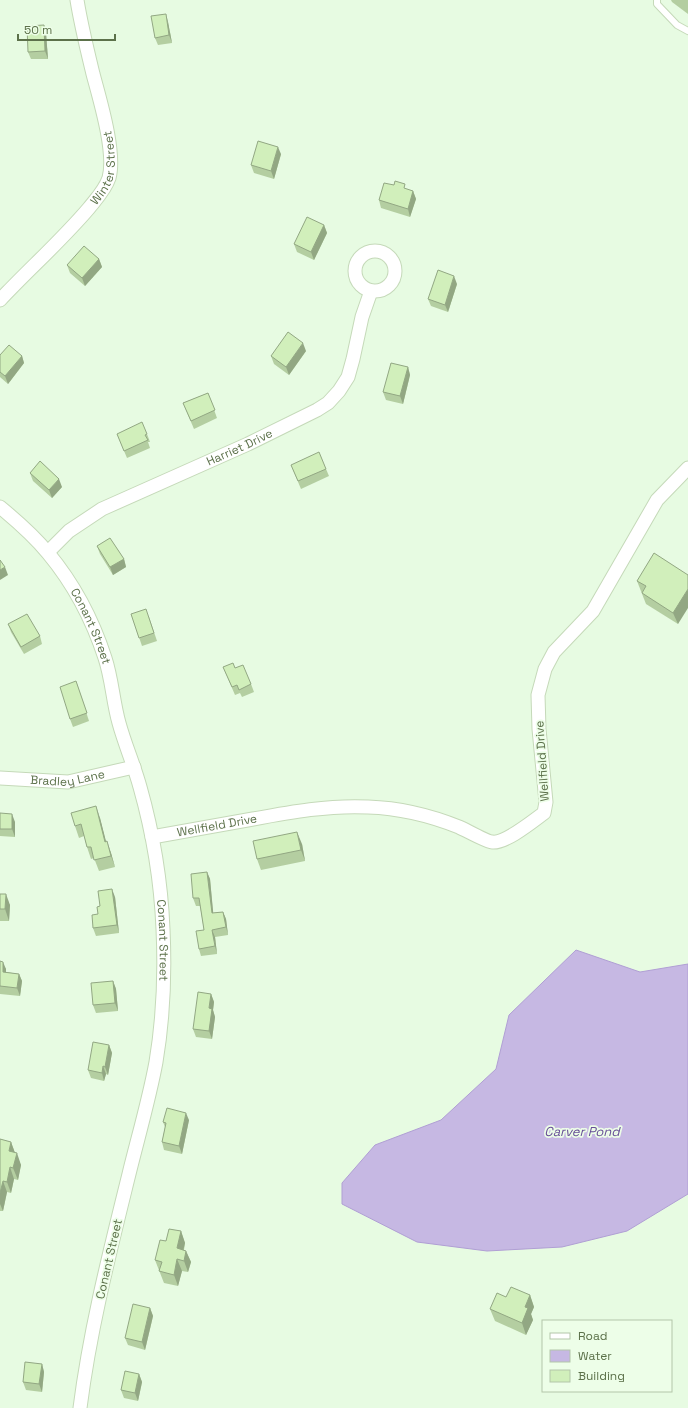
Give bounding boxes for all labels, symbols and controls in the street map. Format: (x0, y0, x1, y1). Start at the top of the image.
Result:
scale bar (18, 16, 115, 42)
text: 50 m (24, 22, 52, 38)
street label: Winter Street (87, 130, 119, 208)
street label: Harriet Drive (204, 425, 275, 469)
street label: Conant Street (67, 585, 115, 666)
street label: Wellfield Drive (531, 720, 553, 802)
street label: Bradley Lane (30, 766, 106, 790)
street label: Wellfield Drive (176, 810, 258, 840)
street label: Conant Street (153, 899, 172, 981)
water label: Carver Pond (544, 1123, 621, 1140)
street label: Conant Street (92, 1217, 126, 1301)
legend (542, 1320, 672, 1392)
text: Road (578, 1328, 607, 1344)
text: Water (578, 1348, 612, 1364)
text: Building (578, 1368, 625, 1384)

